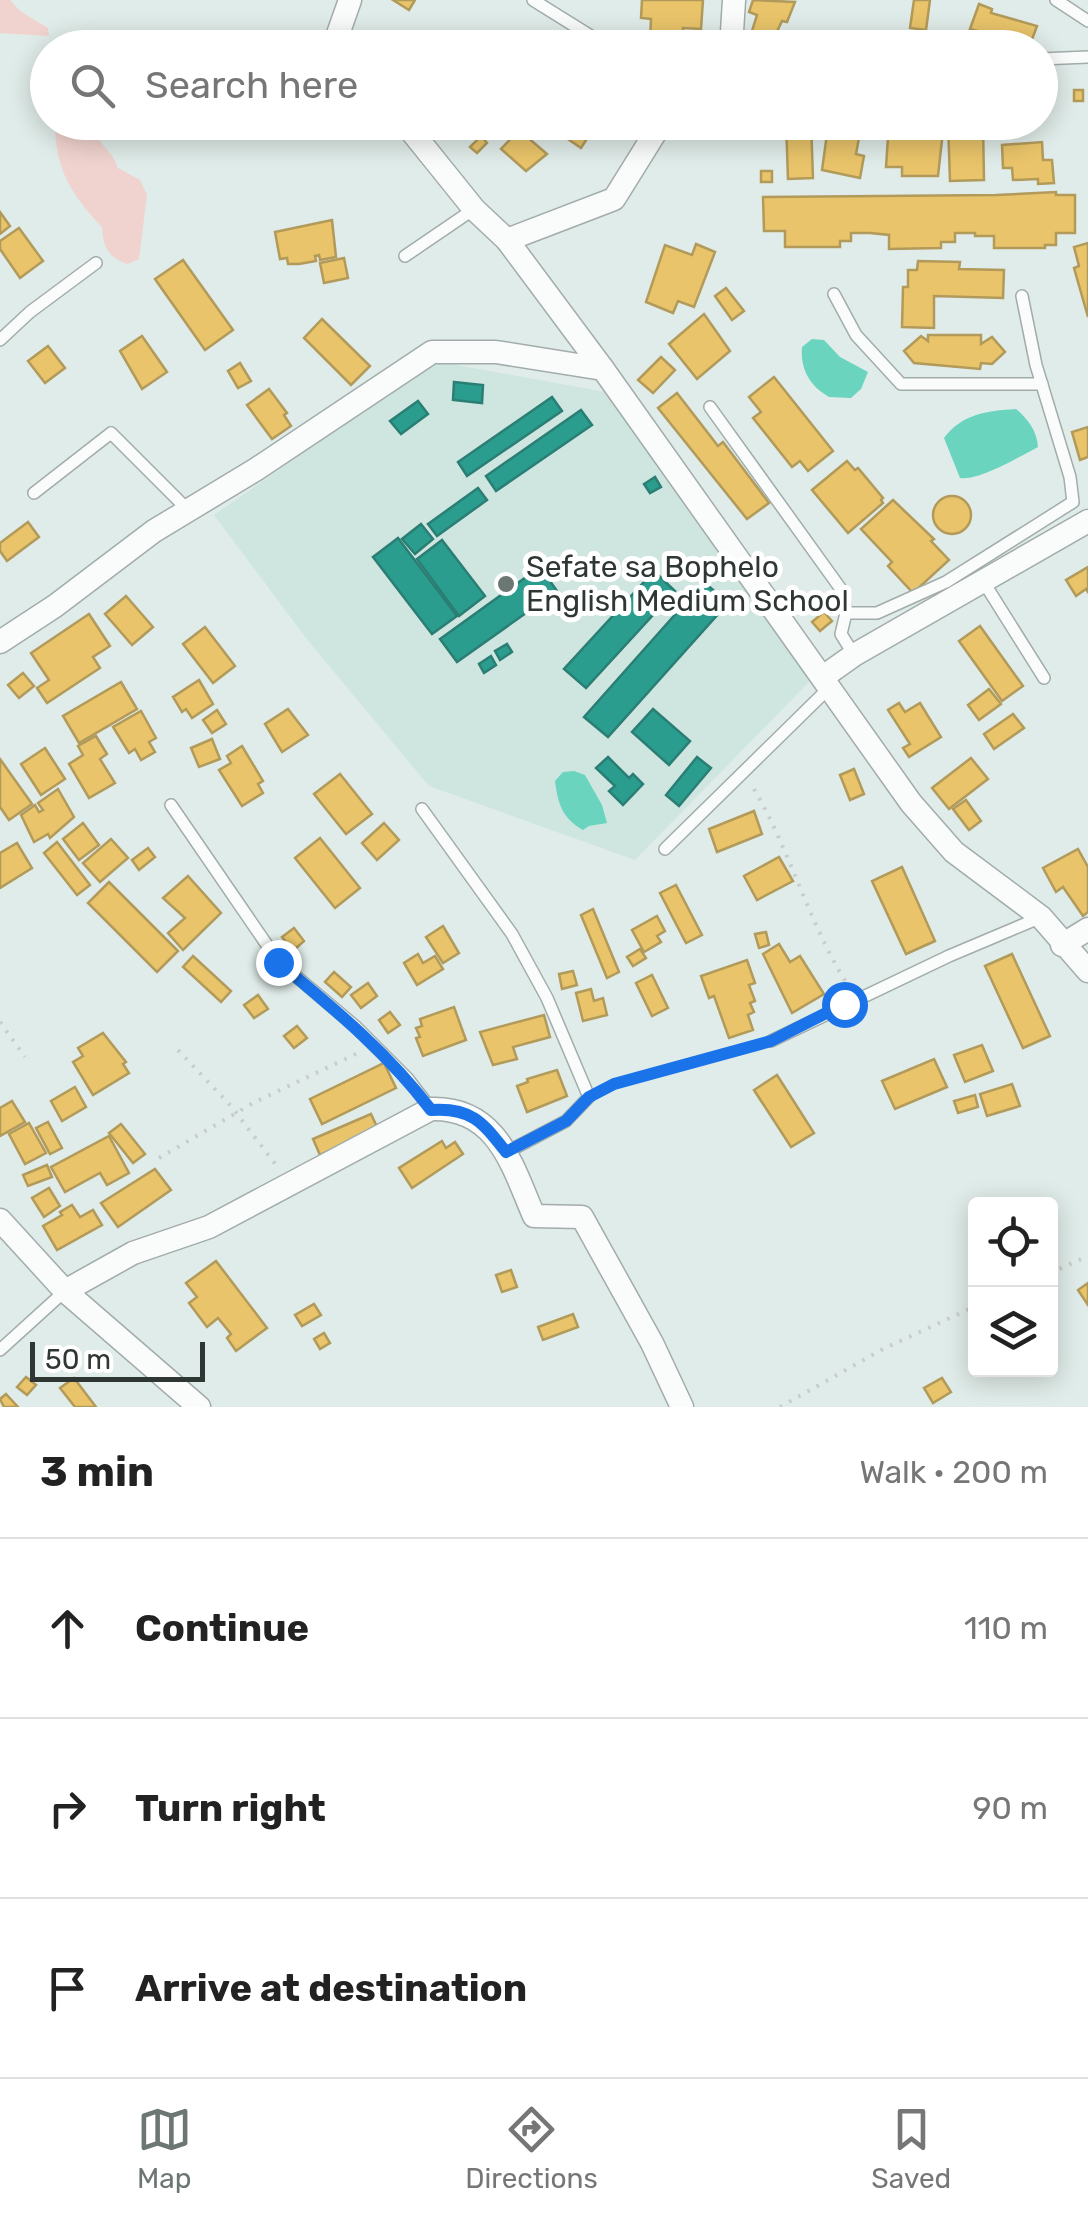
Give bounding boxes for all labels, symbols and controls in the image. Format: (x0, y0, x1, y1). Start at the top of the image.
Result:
search box (30, 30, 1058, 140)
icon: search (65, 58, 120, 113)
text: Search here (145, 62, 358, 108)
place label: Sefate sa Bophelo English Medium School (526, 549, 849, 619)
marker: Sefate sa Bophelo English Medium School (495, 573, 517, 595)
route end (256, 940, 302, 986)
route start (822, 982, 868, 1028)
map controls (968, 1197, 1058, 1377)
button: locate (968, 1197, 1058, 1287)
button: layers (968, 1287, 1058, 1377)
scale bar (30, 1337, 205, 1382)
text: 50 m (45, 1343, 111, 1376)
text: 3 min (40, 1447, 154, 1497)
text: Walk · 200 m (859, 1453, 1048, 1491)
icon: ahead (40, 1601, 95, 1656)
text: Continue (135, 1605, 309, 1651)
text: 110 m (964, 1609, 1048, 1647)
icon: right (40, 1781, 95, 1836)
text: Turn right (135, 1785, 326, 1831)
text: 90 m (972, 1789, 1048, 1827)
icon: arrive (40, 1961, 95, 2016)
text: Arrive at destination (135, 1965, 527, 2011)
tab: Map (137, 2102, 192, 2195)
tab: Directions (465, 2102, 598, 2195)
tab: Saved (871, 2102, 951, 2195)

